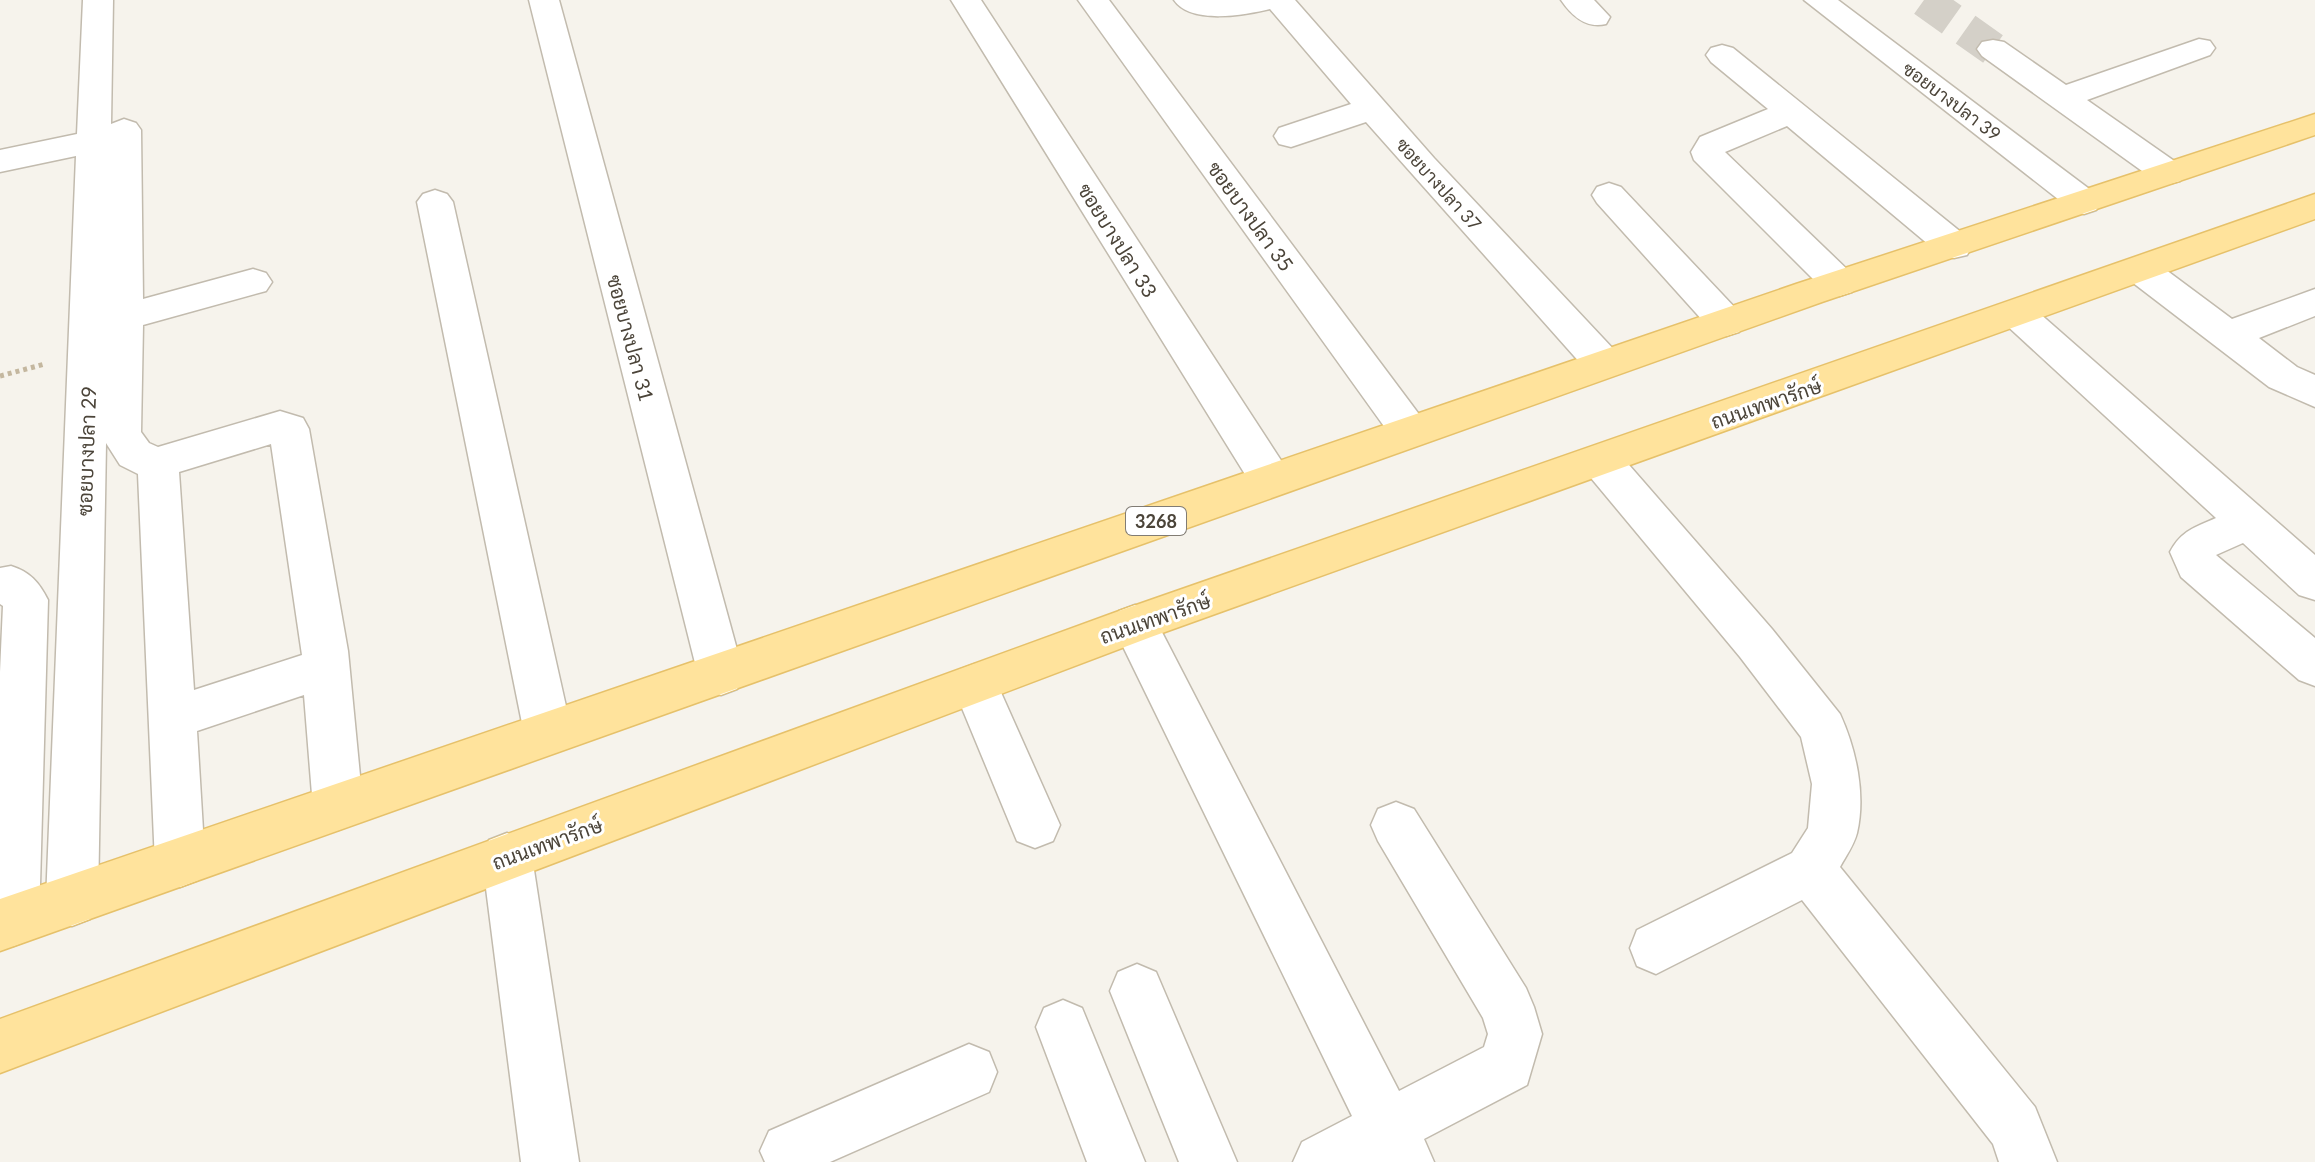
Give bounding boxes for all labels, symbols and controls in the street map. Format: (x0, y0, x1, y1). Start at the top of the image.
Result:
street label: ซอยบางปลา 39 (1899, 57, 2005, 145)
street label: ซอยบางปลา 37 (1392, 133, 1486, 235)
street label: ซอยบางปลา 35 (1203, 156, 1299, 276)
street label: ซอยบางปลา 33 (1073, 179, 1163, 301)
street label: ซอยบางปลา 31 (603, 272, 659, 404)
street label: ถนนเทพารักษ์ (1707, 372, 1825, 433)
street label: ซอยบางปลา 29 (72, 386, 100, 516)
road number: 3268 (1126, 507, 1186, 535)
street label: ถนนเทพารักษ์ (1096, 587, 1214, 648)
street label: ถนนเทพารักษ์ (488, 811, 606, 874)

